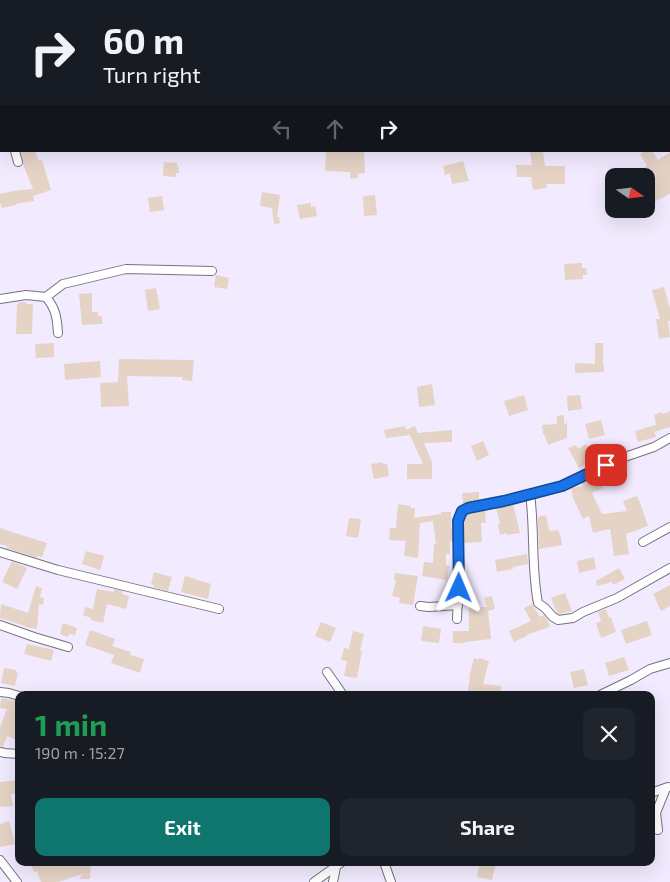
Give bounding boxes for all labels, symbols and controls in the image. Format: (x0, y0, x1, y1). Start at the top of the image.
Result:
text: 60 m (103, 19, 184, 61)
icon: right (20, 20, 85, 85)
text: Turn right (103, 61, 201, 87)
icon: left (268, 115, 296, 143)
icon: ahead (321, 115, 349, 143)
icon: right (374, 115, 402, 143)
north arrow (605, 168, 655, 218)
map controls (605, 168, 655, 218)
pin (585, 444, 627, 486)
icon: arrive (592, 451, 620, 479)
position arrow (432, 561, 484, 613)
text: 1 min (35, 706, 107, 742)
button: close (583, 708, 635, 760)
text: 190 m · 15:27 (35, 743, 125, 762)
button: Exit (35, 798, 330, 856)
button: Share (340, 798, 635, 856)

